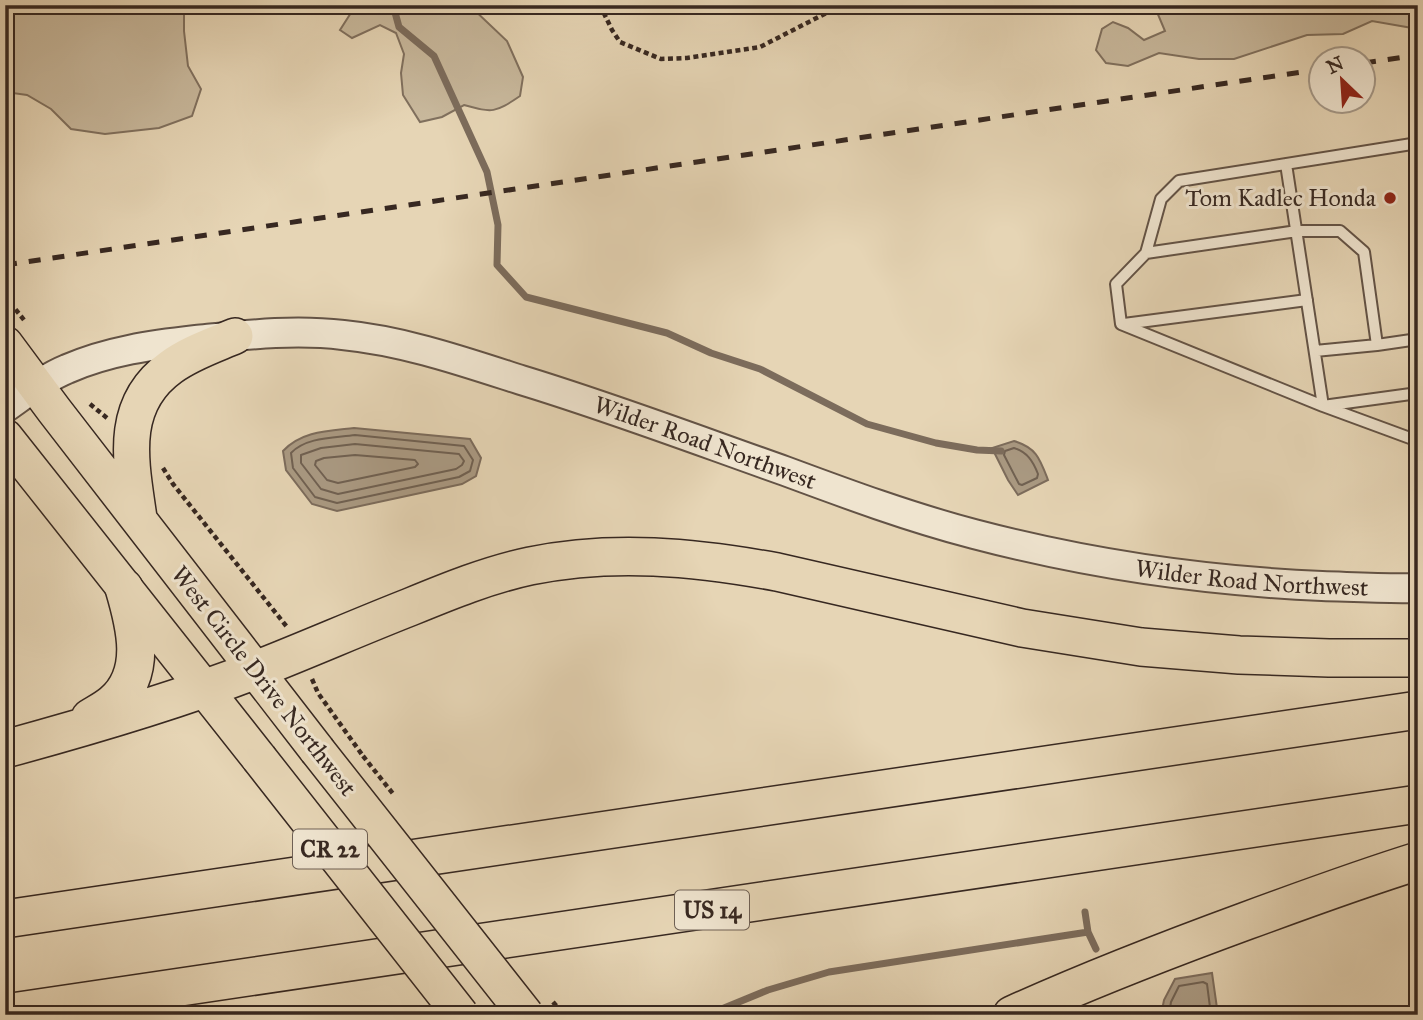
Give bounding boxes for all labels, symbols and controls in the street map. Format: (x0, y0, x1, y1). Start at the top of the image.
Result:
north arrow (1308, 46, 1378, 116)
text: N (1323, 51, 1347, 79)
place label: Tom Kadlec Honda (1185, 183, 1377, 213)
marker: Tom Kadlec Honda (1382, 190, 1398, 206)
street label: Wilder Road Northwest (590, 390, 821, 496)
street label: Wilder Road Northwest (1133, 553, 1369, 603)
street label: West Circle Drive Northwest (165, 560, 364, 802)
road number: CR 22 (293, 830, 367, 869)
road number: US 14 (675, 890, 749, 930)

